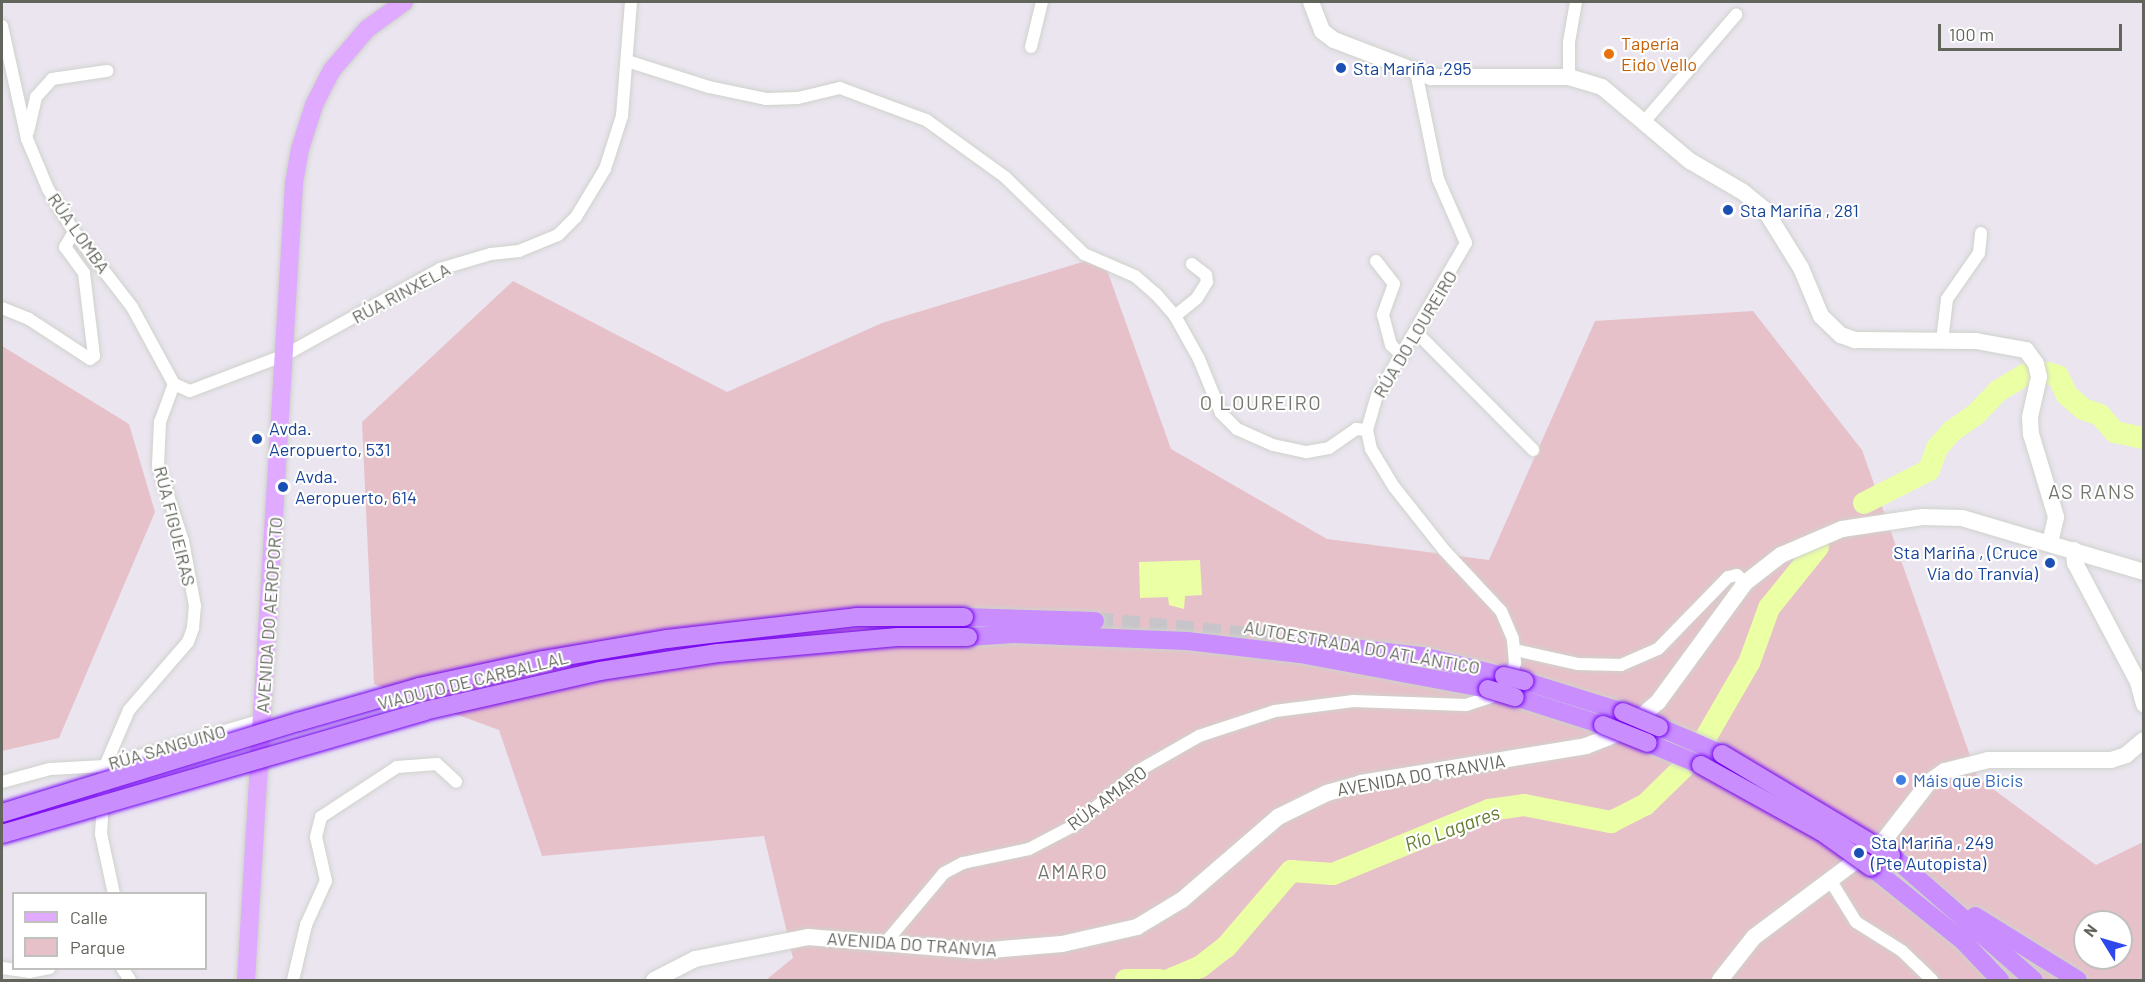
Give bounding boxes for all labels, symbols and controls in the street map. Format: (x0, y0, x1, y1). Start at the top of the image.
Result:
scale bar (1941, 12, 2126, 50)
text: 100 m (1949, 23, 1994, 45)
place label: Tapería Eido Vello (1621, 33, 1697, 76)
marker: Tapería Eido Vello (1602, 47, 1616, 61)
place label: Sta Mariña ,295 (1353, 57, 1472, 79)
marker: Sta Mariña ,295 (1334, 61, 1348, 75)
street label: RÚA LOMBA (43, 189, 115, 277)
place label: Sta Mariña , 281 (1740, 199, 1859, 221)
marker: Sta Mariña , 281 (1721, 203, 1735, 217)
street label: RÚA RINXELA (348, 258, 454, 328)
street label: RÚA DO LOUREIRO (1368, 266, 1462, 402)
district label: O LOUREIRO (1200, 390, 1322, 414)
place label: Avda. Aeropuerto, 531 (269, 418, 391, 460)
marker: Avda. Aeropuerto, 531 (250, 432, 264, 446)
street label: RÚA FIGUEIRAS (150, 464, 200, 588)
place label: Avda. Aeropuerto, 614 (295, 466, 417, 508)
district label: AS RANS (2048, 479, 2136, 503)
marker: Avda. Aeropuerto, 614 (276, 480, 290, 494)
street label: AVENIDA DO AEROPORTO (251, 516, 287, 714)
place label: Sta Mariña , (Cruce Vía do Tranvía) (1893, 542, 2038, 584)
marker: Sta Mariña , (Cruce Vía do Tranvía) (2043, 556, 2057, 570)
street label: AUTOESTRADA DO ATLÁNTICO (1242, 616, 1482, 678)
street label: VIADUTO DE CARBALLAL (375, 646, 571, 714)
street label: RÚA SANGUIÑO (106, 720, 228, 774)
street label: AVENIDA DO TRANVIA (1335, 750, 1507, 800)
street label: RÚA AMARO (1063, 761, 1151, 835)
place label: Máis que Bicis (1913, 769, 2023, 791)
marker: Máis que Bicis (1894, 773, 1908, 787)
water label: Río Lagares (1401, 800, 1503, 856)
place label: Sta Mariña , 249 (Pte Autopista) (1871, 832, 1994, 874)
marker: Sta Mariña , 249 (Pte Autopista) (1852, 846, 1866, 860)
district label: AMARO (1038, 859, 1108, 883)
legend (12, 892, 207, 970)
text: Calle (70, 906, 108, 928)
north arrow (2073, 910, 2133, 970)
text: N (2079, 920, 2101, 940)
street label: AVENIDA DO TRANVIA (826, 927, 998, 961)
text: Parque (70, 936, 125, 958)

